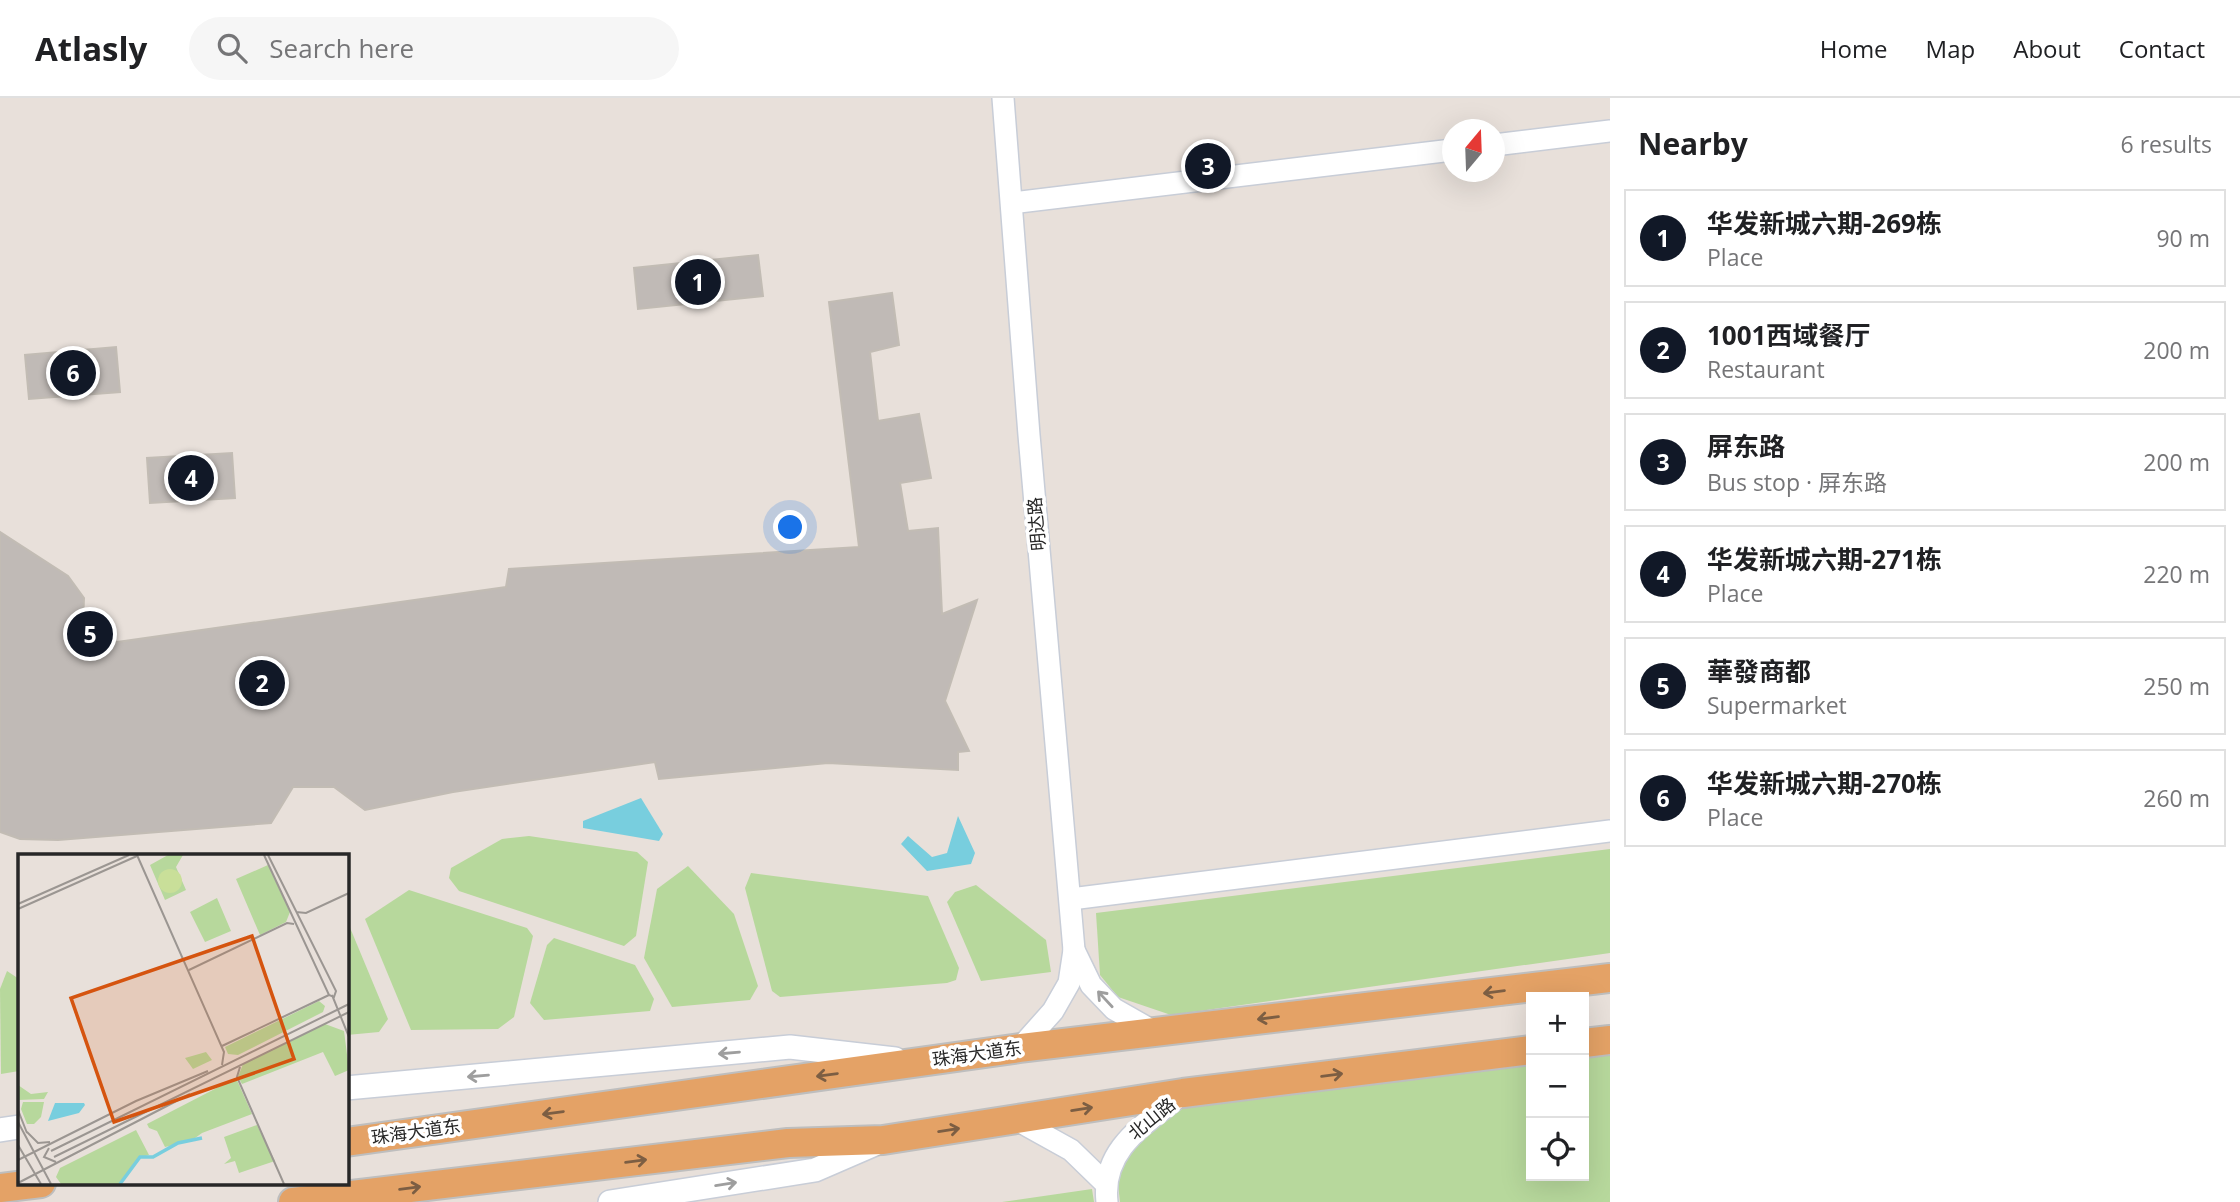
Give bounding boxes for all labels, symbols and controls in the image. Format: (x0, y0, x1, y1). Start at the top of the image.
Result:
search box (189, 17, 679, 80)
text: Atlasly (35, 26, 147, 71)
icon: search (213, 29, 251, 67)
text: Search here (269, 30, 414, 66)
text: Home (1820, 32, 1888, 65)
text: Map (1926, 32, 1975, 65)
text: About (2013, 32, 2081, 65)
text: Contact (2119, 32, 2205, 65)
north arrow (1442, 119, 1505, 182)
text: Nearby (1638, 123, 1748, 164)
text: 6 results (2121, 128, 2212, 160)
pin: 3 (1185, 140, 1231, 192)
text: 华发新城六期-269栋 (1707, 205, 1942, 241)
text: 1 (1656, 222, 1670, 254)
text: 90 m (2156, 222, 2210, 254)
text: Place (1707, 241, 1763, 273)
pin: 1 (675, 256, 721, 308)
text: 1001西域餐厅 (1707, 317, 1870, 353)
text: 2 (1656, 334, 1670, 366)
text: 200 m (2143, 334, 2210, 366)
pin: 6 (50, 347, 96, 399)
text: Restaurant (1707, 353, 1825, 385)
text: 屏东路 (1707, 428, 1785, 464)
text: 3 (1656, 446, 1670, 478)
text: 200 m (2143, 446, 2210, 478)
pin: 4 (168, 452, 214, 504)
text: Bus stop · 屏东路 (1707, 466, 1887, 498)
street label: 明达路 (1022, 496, 1050, 552)
your location (773, 510, 807, 544)
text: 华发新城六期-271栋 (1707, 541, 1942, 577)
text: 4 (1656, 558, 1670, 590)
text: 220 m (2143, 558, 2210, 590)
text: Place (1707, 577, 1763, 609)
pin: 5 (67, 608, 113, 660)
text: 華發商都 (1707, 653, 1811, 689)
pin: 2 (239, 657, 285, 709)
text: 5 (1656, 670, 1670, 702)
text: 250 m (2143, 670, 2210, 702)
text: Supermarket (1707, 689, 1847, 721)
text: 华发新城六期-270栋 (1707, 765, 1942, 801)
text: 6 (1656, 782, 1670, 814)
text: 260 m (2143, 782, 2210, 814)
text: Place (1707, 801, 1763, 833)
inset map (18, 854, 348, 1184)
one-way arrow (1483, 985, 1505, 998)
one-way arrow (1096, 991, 1113, 1008)
map controls (1526, 992, 1589, 1181)
button: + (1526, 992, 1589, 1055)
one-way arrow (1257, 1011, 1279, 1024)
street label: 珠海大道东 (931, 1035, 1023, 1071)
one-way arrow (718, 1047, 741, 1060)
button: − (1526, 1055, 1589, 1118)
one-way arrow (816, 1068, 839, 1081)
one-way arrow (1320, 1068, 1343, 1081)
one-way arrow (467, 1070, 490, 1083)
street label: 北山路 (1123, 1092, 1180, 1145)
one-way arrow (1070, 1102, 1093, 1115)
one-way arrow (542, 1107, 565, 1120)
street label: 珠海大道东 (370, 1113, 462, 1149)
button: locate (1526, 1118, 1589, 1181)
one-way arrow (937, 1123, 960, 1136)
one-way arrow (624, 1155, 647, 1168)
one-way arrow (714, 1177, 737, 1190)
one-way arrow (398, 1182, 421, 1195)

